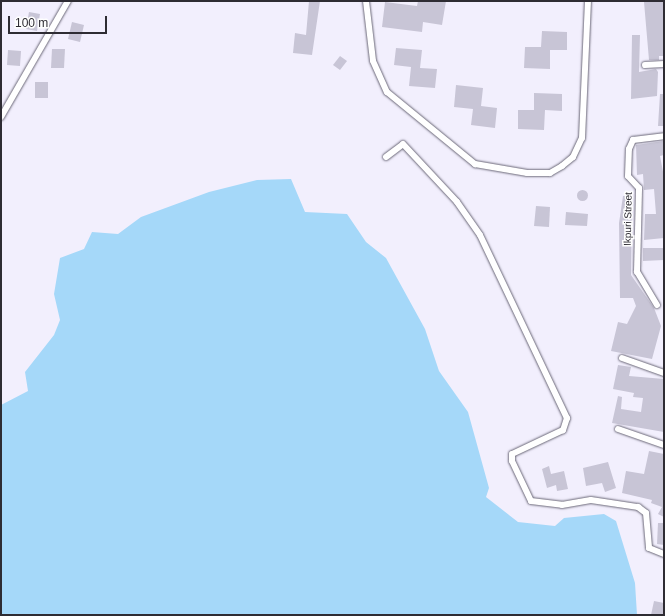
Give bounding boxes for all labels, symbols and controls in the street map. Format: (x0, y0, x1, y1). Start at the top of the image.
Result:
scale bar (10, 8, 109, 34)
text: 100 m (15, 16, 48, 30)
street label: Ikpuri Street (622, 192, 634, 246)

